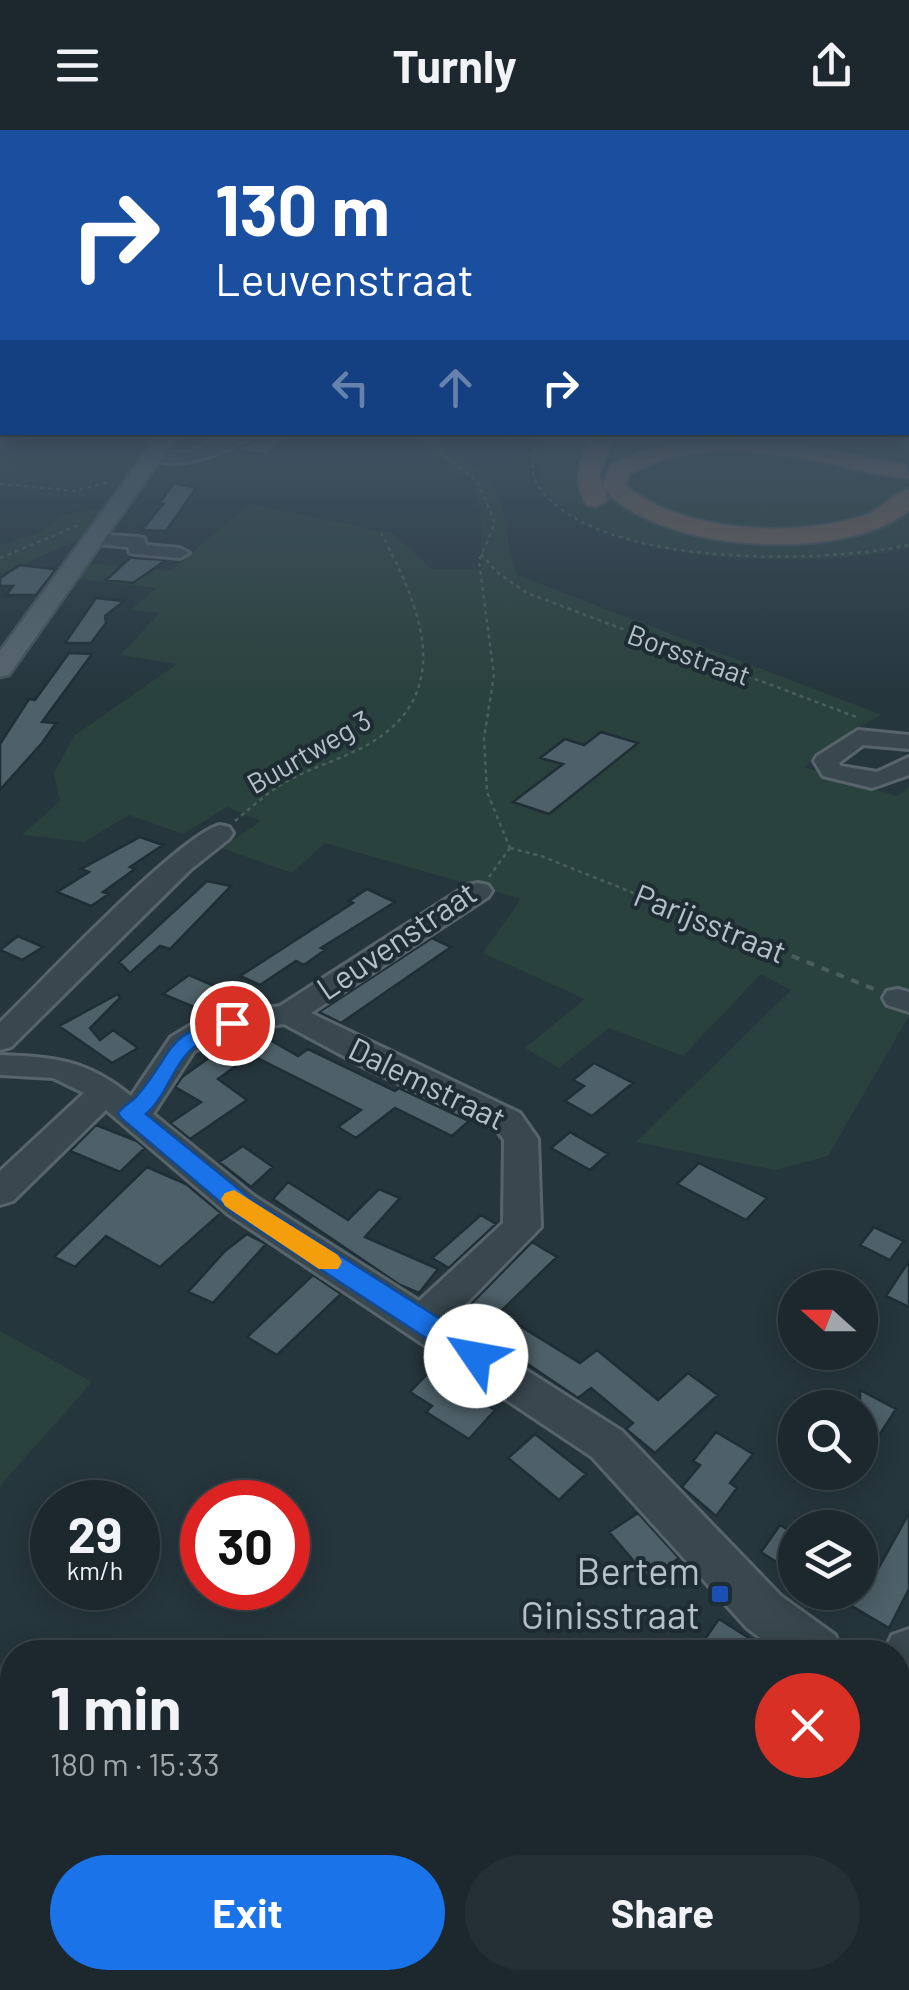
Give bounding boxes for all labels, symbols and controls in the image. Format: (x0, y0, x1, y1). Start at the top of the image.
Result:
icon: menu (50, 38, 105, 93)
text: Turnly (392, 38, 517, 92)
icon: share (804, 38, 859, 93)
text: 130 m (215, 166, 390, 250)
icon: right (50, 170, 180, 300)
text: Leuvenstraat (215, 251, 474, 305)
icon: left (323, 360, 378, 415)
icon: ahead (428, 360, 483, 415)
icon: right (533, 360, 588, 415)
street label: Borsstraat (623, 616, 756, 692)
street label: Buurtweg 3 (240, 702, 377, 800)
street label: Leuvenstraat (309, 872, 483, 1007)
street label: Parijsstraat (629, 874, 792, 970)
pin (190, 981, 275, 1066)
icon: arrive (205, 996, 260, 1051)
street label: Dalemstraat (343, 1028, 512, 1136)
north arrow (778, 1270, 878, 1370)
map controls (778, 1270, 878, 1610)
position arrow (424, 1304, 528, 1408)
button: search (778, 1390, 878, 1490)
speed limit sign: 30 (180, 1480, 310, 1610)
text: 29 (68, 1503, 122, 1563)
button: layers (778, 1510, 878, 1610)
place label: Bertem Ginisstraat (521, 1547, 700, 1637)
text: km/h (67, 1555, 123, 1585)
marker: Bertem Ginisstraat (709, 1583, 731, 1605)
text: 1 min (50, 1670, 181, 1742)
button: close (755, 1673, 860, 1778)
text: 180 m · 15:33 (50, 1744, 220, 1782)
button: Exit (50, 1855, 445, 1970)
button: Share (465, 1855, 860, 1970)

